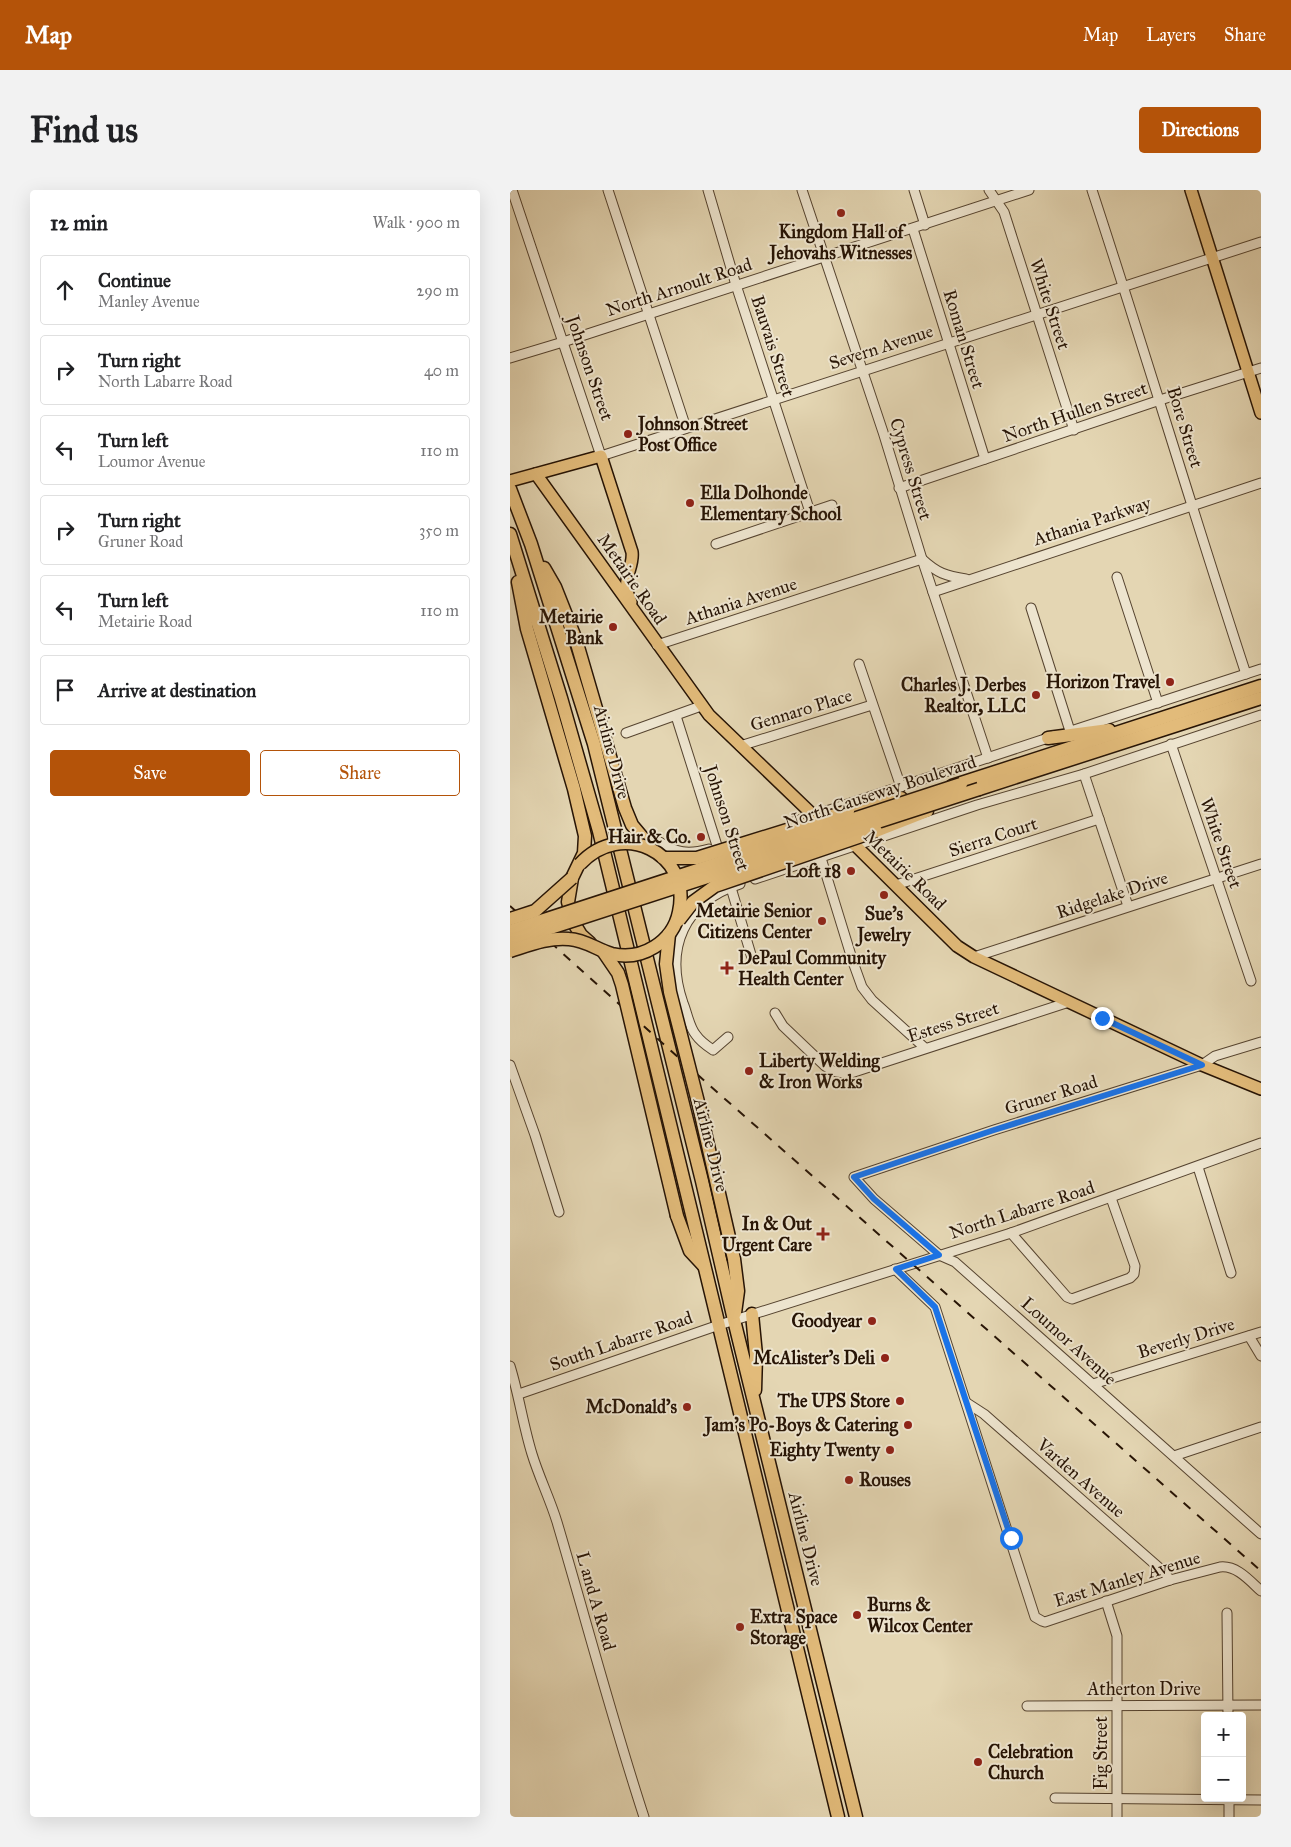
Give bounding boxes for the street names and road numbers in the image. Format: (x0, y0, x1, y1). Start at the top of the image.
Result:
street label: North Arnoult Road (603, 253, 755, 321)
street label: White Street (1025, 256, 1075, 353)
street label: Roman Street (938, 287, 990, 392)
street label: Bauvais Street (746, 293, 800, 400)
street label: Johnson Street (560, 311, 618, 424)
street label: Severn Avenue (826, 320, 936, 374)
street label: North Hullen Street (1000, 377, 1151, 447)
street label: Bore Street (1162, 384, 1208, 471)
street label: Cypress Street (885, 415, 937, 523)
street label: Athania Parkway (1030, 491, 1154, 551)
street label: Metairie Road (593, 529, 671, 629)
street label: Athania Avenue (681, 573, 800, 630)
street label: Gennaro Place (747, 684, 855, 736)
street label: Airline Drive (589, 702, 635, 801)
street label: North Causeway Boulevard (781, 751, 979, 833)
street label: Johnson Street (698, 760, 755, 875)
street label: White Street (1195, 795, 1247, 892)
street label: Sierra Court (946, 812, 1041, 862)
street label: Metairie Road (859, 825, 951, 915)
street label: Ridgelake Drive (1053, 867, 1171, 924)
street label: Estess Street (904, 997, 1002, 1047)
street label: Gruner Road (1002, 1070, 1100, 1120)
street label: Airline Drive (688, 1095, 733, 1194)
street label: North Labarre Road (947, 1176, 1097, 1244)
street label: Loumor Avenue (1017, 1292, 1121, 1390)
street label: South Labarre Road (547, 1306, 695, 1376)
street label: Beverly Drive (1135, 1313, 1237, 1363)
street label: Varden Avenue (1032, 1433, 1130, 1522)
street label: Airline Drive (783, 1489, 828, 1588)
street label: East Manley Avenue (1051, 1546, 1203, 1612)
street label: L and A Road (571, 1549, 621, 1653)
street label: Atherton Drive (1086, 1678, 1201, 1700)
street label: Fig Street (1090, 1716, 1113, 1790)

